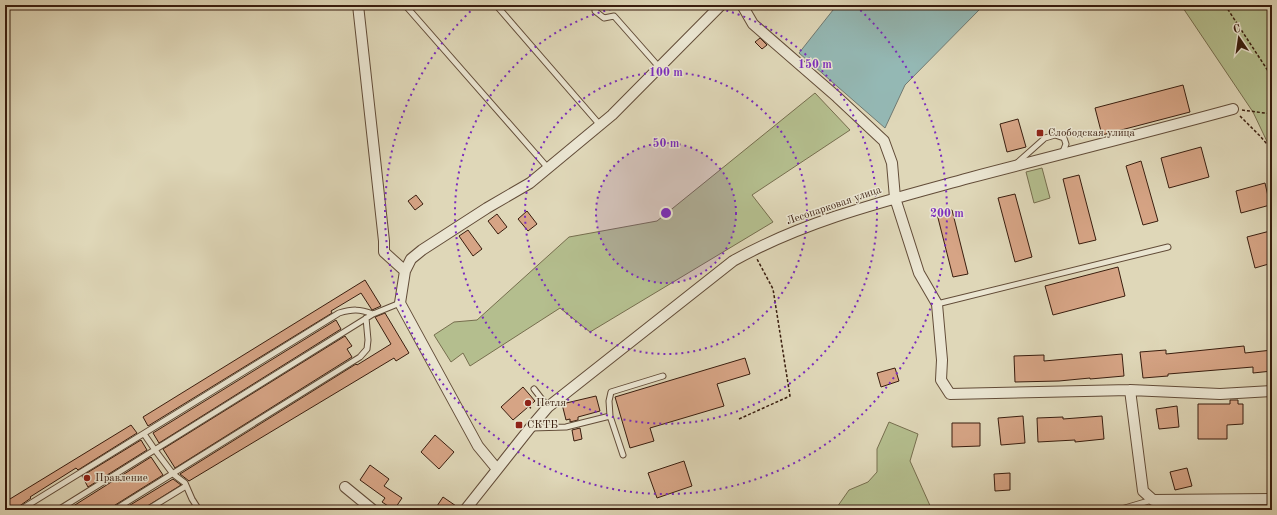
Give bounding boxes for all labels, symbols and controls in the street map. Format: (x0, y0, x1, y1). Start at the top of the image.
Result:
north arrow (1219, 18, 1259, 58)
text: С (1232, 24, 1242, 36)
text: 150 m (798, 58, 832, 71)
text: 100 m (649, 67, 683, 79)
marker: Слободская улица (1035, 128, 1045, 138)
place label: Слободская улица (1048, 128, 1136, 139)
text: 50 m (653, 137, 680, 150)
street label: Лесопарковая улица (785, 184, 883, 227)
centre of rings (659, 206, 673, 220)
text: 200 m (930, 208, 964, 220)
marker: Петля (523, 398, 533, 408)
place label: Петля (536, 398, 566, 409)
marker: СКТБ (514, 420, 524, 430)
place label: СКТБ (527, 420, 558, 431)
marker: Правление (82, 473, 92, 483)
place label: Правление (95, 473, 148, 484)

